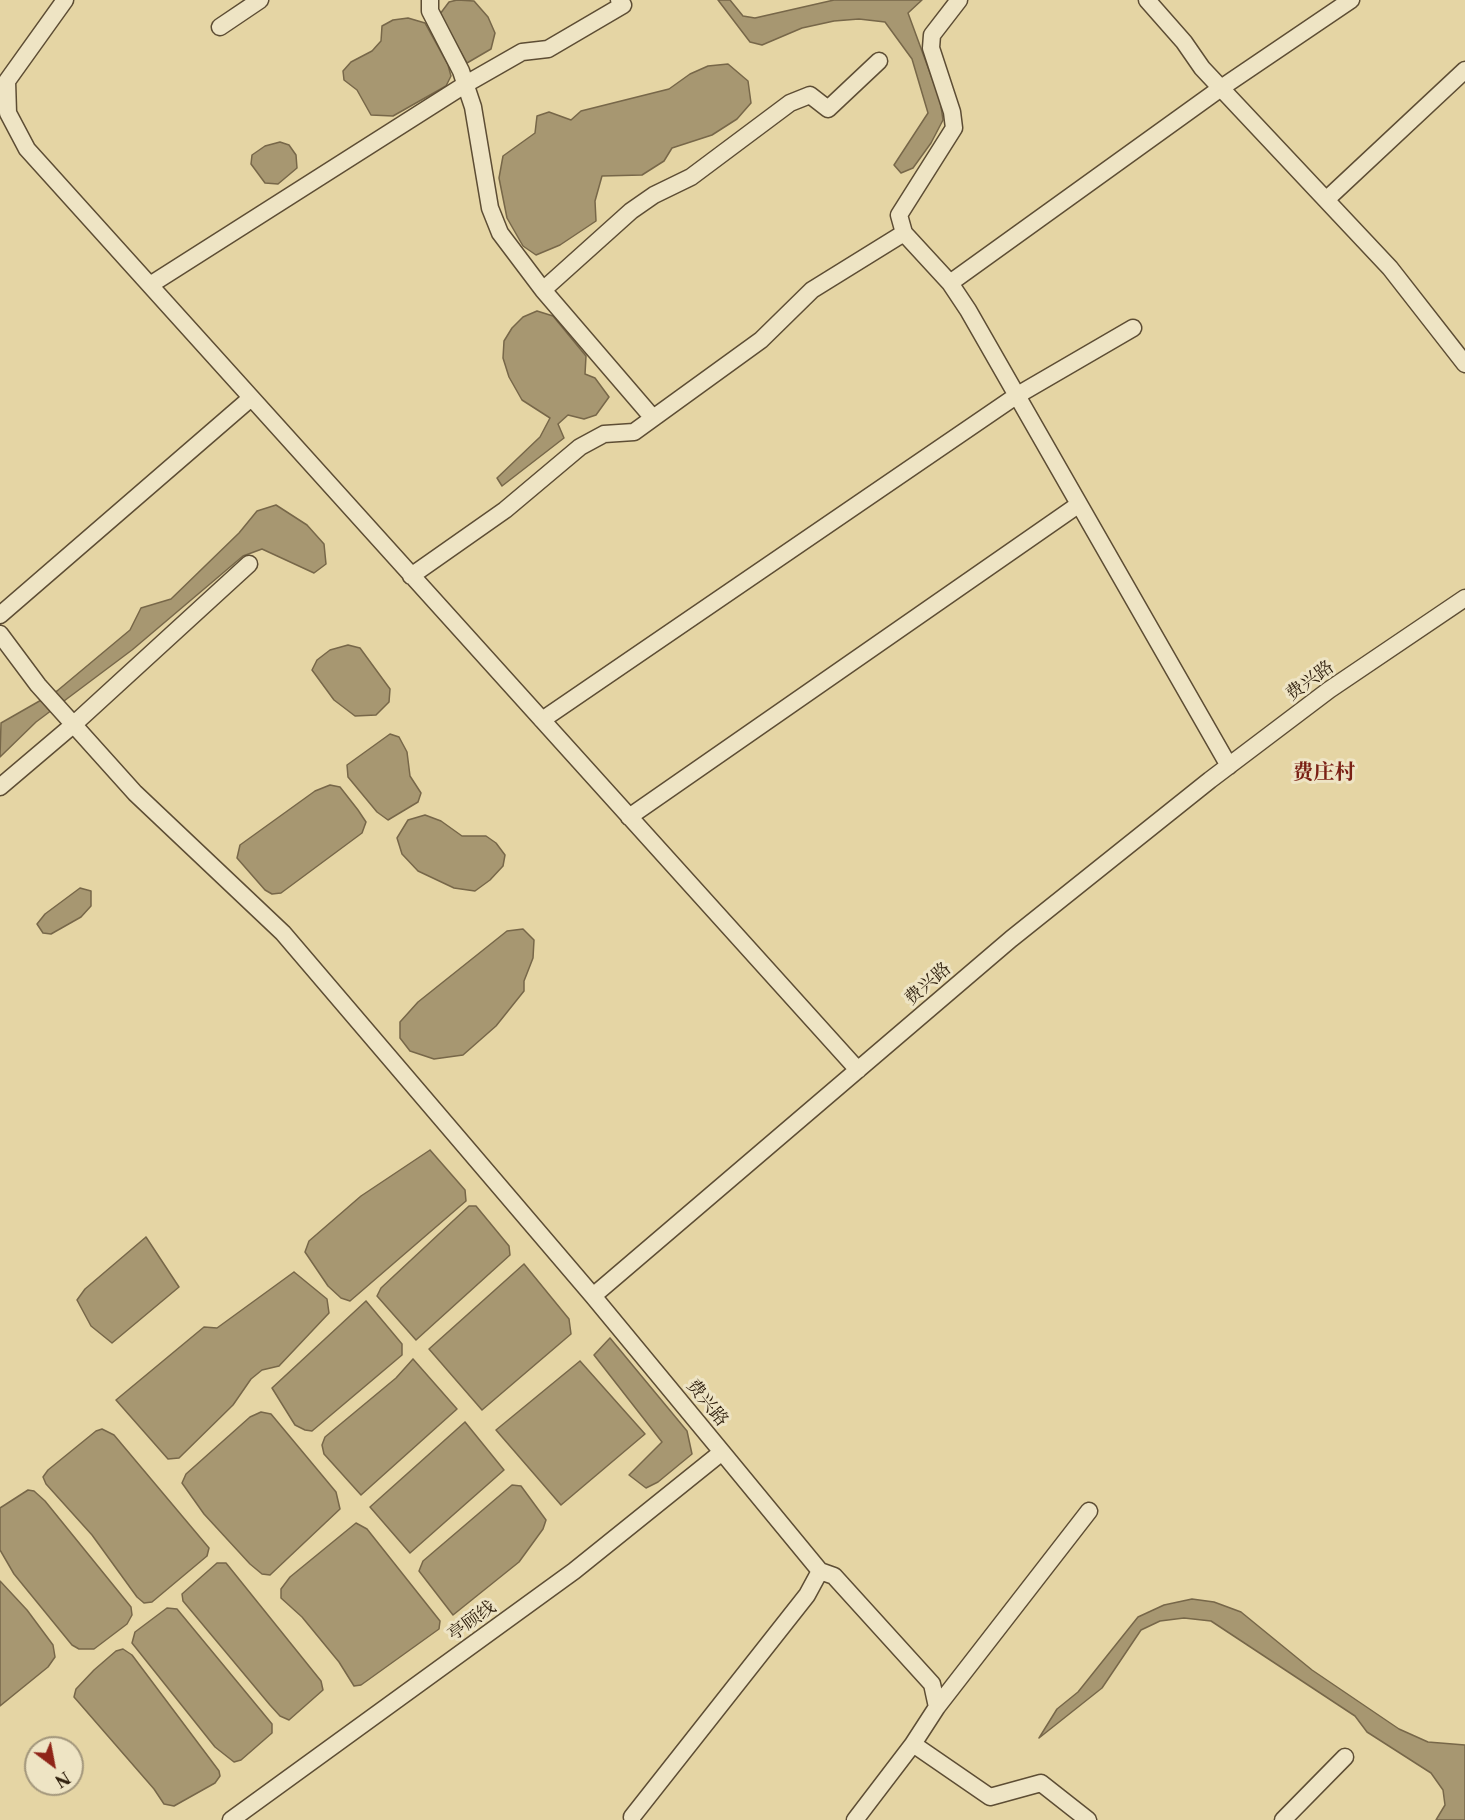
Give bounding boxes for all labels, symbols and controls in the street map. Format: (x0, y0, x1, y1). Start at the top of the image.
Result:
street label: 费兴路 (1282, 656, 1338, 706)
district label: 费庄村 (1293, 760, 1355, 786)
street label: 费兴路 (901, 958, 955, 1010)
street label: 费兴路 (682, 1375, 732, 1431)
street label: 亭顾线 (444, 1596, 500, 1646)
north arrow (24, 1736, 84, 1796)
text: N (51, 1767, 74, 1792)

